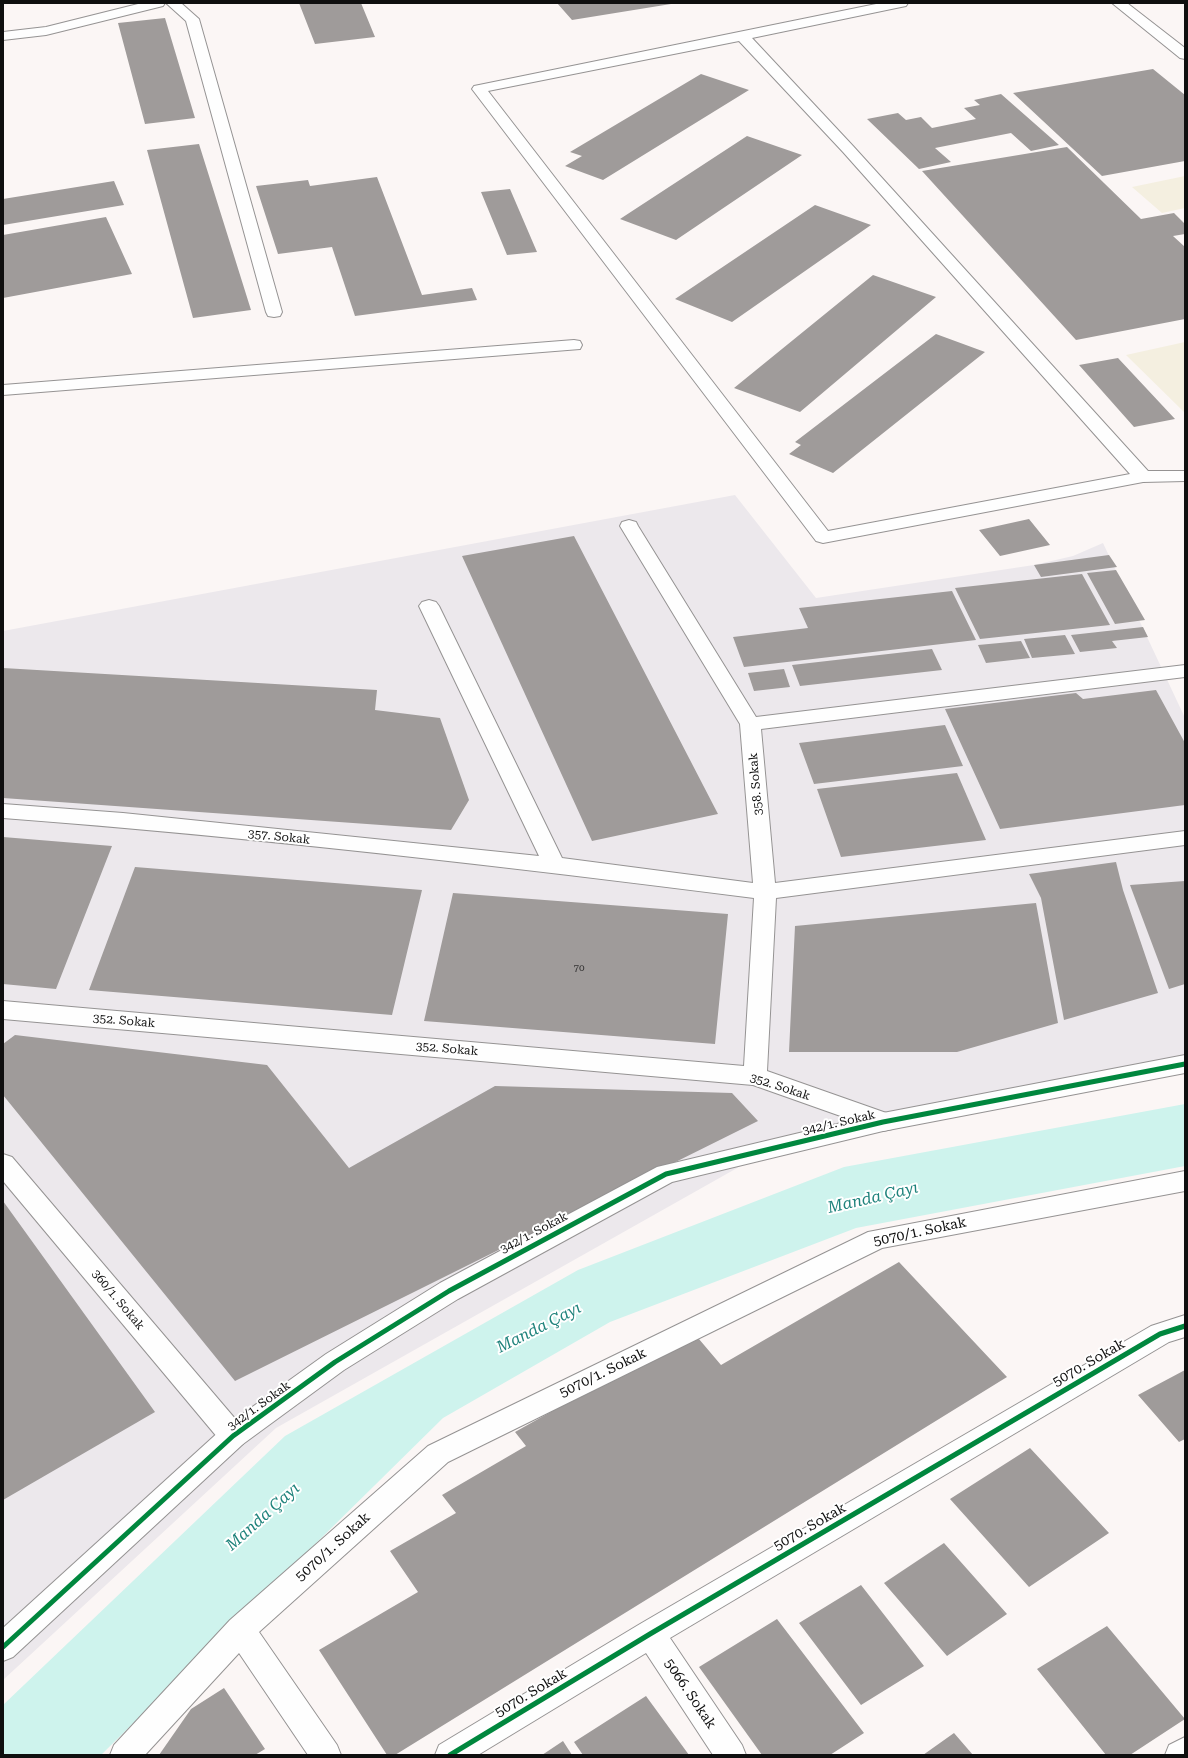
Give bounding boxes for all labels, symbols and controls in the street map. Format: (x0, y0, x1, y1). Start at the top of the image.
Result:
street label: 358. Sokak (746, 752, 766, 816)
street label: 357. Sokak (247, 827, 311, 847)
house number: 70 (573, 962, 585, 974)
street label: 352. Sokak (92, 1011, 156, 1031)
street label: 352. Sokak (415, 1039, 479, 1059)
street label: 352. Sokak (748, 1070, 812, 1104)
street label: 342/1. Sokak (801, 1108, 877, 1138)
water label: Manda Çayı (826, 1178, 920, 1218)
street label: 342/1. Sokak (498, 1209, 570, 1257)
street label: 5070/1. Sokak (872, 1214, 968, 1250)
street label: 360/1. Sokak (89, 1267, 147, 1333)
water label: Manda Çayı (494, 1298, 584, 1358)
street label: 5070. Sokak (1050, 1336, 1128, 1390)
street label: 5070/1. Sokak (557, 1345, 649, 1401)
street label: 342/1. Sokak (225, 1378, 293, 1434)
water label: Manda Çayı (222, 1479, 304, 1555)
street label: 5070. Sokak (771, 1500, 849, 1554)
street label: 5070/1. Sokak (292, 1509, 374, 1585)
street label: 5066. Sokak (660, 1656, 720, 1732)
street label: 5070. Sokak (492, 1665, 570, 1721)

